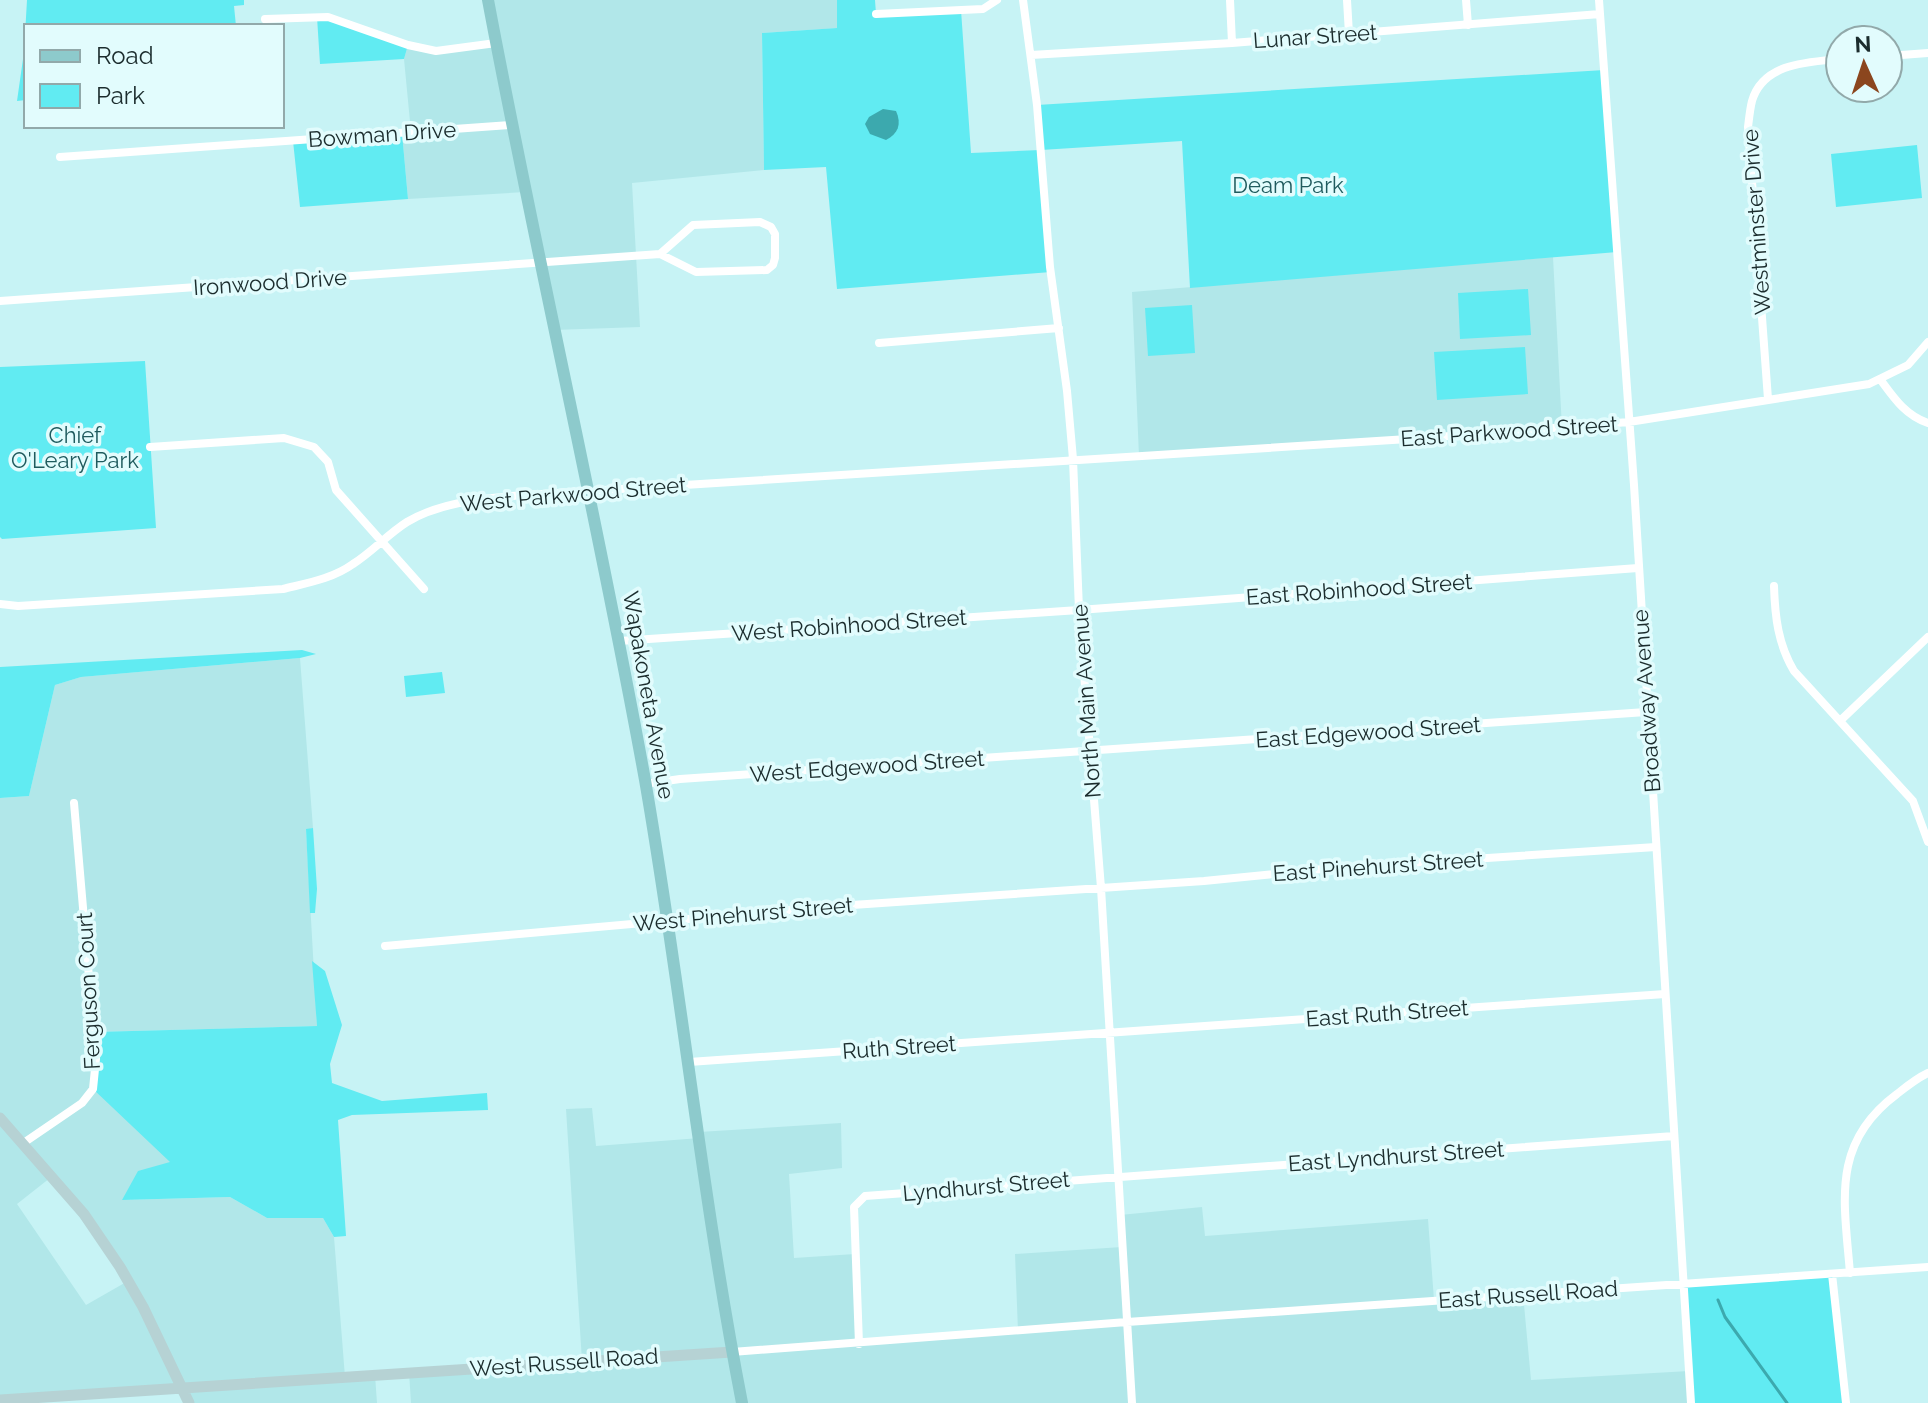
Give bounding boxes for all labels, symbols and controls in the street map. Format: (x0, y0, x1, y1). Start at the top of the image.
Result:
street label: Lunar Street (1252, 19, 1379, 53)
legend (24, 24, 284, 128)
north arrow (1824, 24, 1904, 104)
text: N (1854, 31, 1872, 57)
text: Road (96, 41, 154, 70)
text: Park (96, 81, 145, 110)
street label: Bowman Drive (307, 116, 457, 152)
street label: Westminster Drive (1737, 128, 1775, 316)
park label: Deam Park (1232, 172, 1344, 198)
street label: Ironwood Drive (192, 264, 348, 300)
street label: East Parkwood Street (1399, 410, 1619, 452)
park label: Chief O'Leary Park (11, 422, 139, 473)
street label: West Parkwood Street (459, 471, 688, 517)
street label: East Robinhood Street (1245, 568, 1474, 610)
street label: Wapakoneta Avenue (618, 589, 680, 801)
street label: North Main Avenue (1066, 603, 1106, 799)
street label: West Robinhood Street (731, 604, 968, 646)
street label: Broadway Avenue (1627, 608, 1665, 793)
street label: East Edgewood Street (1254, 711, 1482, 753)
street label: West Edgewood Street (749, 745, 986, 787)
street label: East Pinehurst Street (1272, 846, 1485, 886)
street label: West Pinehurst Street (632, 891, 855, 937)
street label: Ferguson Court (71, 911, 105, 1070)
street label: East Ruth Street (1305, 994, 1470, 1032)
street label: Ruth Street (841, 1030, 957, 1064)
street label: East Lyndhurst Street (1287, 1135, 1506, 1177)
street label: Lyndhurst Street (901, 1166, 1071, 1206)
street label: East Russell Road (1437, 1275, 1619, 1313)
street label: West Russell Road (469, 1342, 659, 1382)

